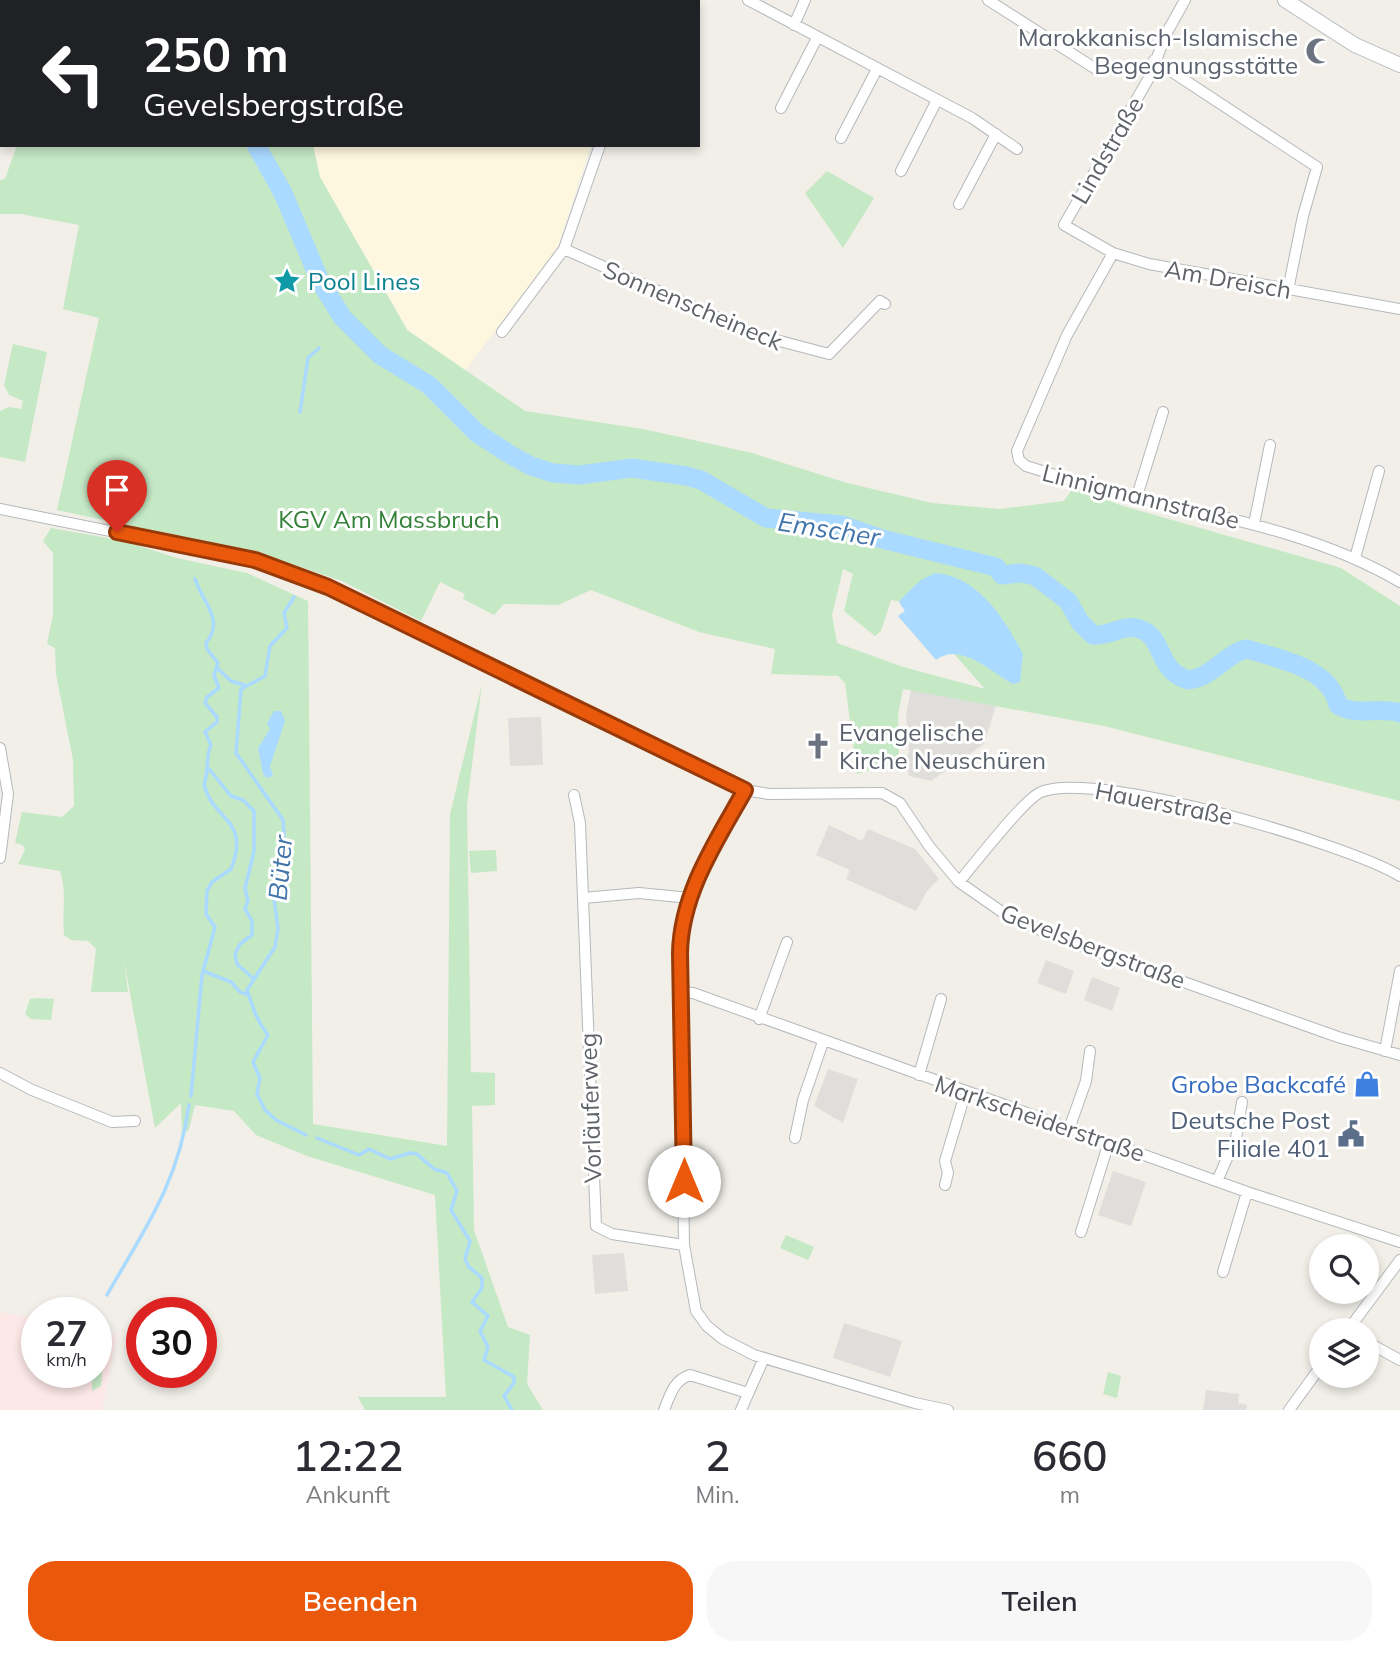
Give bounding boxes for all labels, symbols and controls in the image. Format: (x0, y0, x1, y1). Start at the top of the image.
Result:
place label: Marokkanisch-Islamische Begegnungsstätte (1018, 22, 1298, 80)
text: 250 m (143, 23, 289, 84)
icon: left (28, 28, 119, 119)
mosque icon: Marokkanisch-Islamische Begegnungsstätte (1304, 36, 1334, 66)
text: Gevelsbergstraße (143, 84, 404, 124)
street label: Lindstraße (1064, 91, 1150, 209)
street label: Am Dreisch (1162, 253, 1294, 305)
street label: Sonnenscheineck (599, 254, 788, 357)
place icon: Pool Lines (272, 266, 302, 296)
place label: Pool Lines (308, 266, 420, 296)
street label: Linnigmannstraße (1039, 457, 1243, 535)
pin (87, 460, 147, 532)
icon: arrive (98, 471, 136, 509)
park label: KGV Am Massbruch (278, 504, 500, 534)
water label: Emscher (776, 505, 884, 554)
place label: Evangelische Kirche Neuschüren (839, 717, 1046, 775)
church icon: Evangelische Kirche Neuschüren (803, 731, 833, 761)
street label: Hauerstraße (1093, 775, 1235, 831)
water label: Büter (261, 833, 299, 902)
street label: Gevelsbergstraße (996, 897, 1190, 995)
street label: Vorläuferweg (572, 1032, 608, 1184)
street label: Markscheiderstraße (931, 1068, 1149, 1168)
place label: Grobe Backcafé (1171, 1069, 1346, 1099)
shop icon: Grobe Backcafé (1352, 1069, 1382, 1099)
place label: Deutsche Post Filiale 401 (1171, 1105, 1330, 1163)
public building icon: Deutsche Post Filiale 401 (1336, 1119, 1366, 1149)
position arrow (647, 1144, 721, 1218)
map controls (1309, 1234, 1379, 1388)
button: search (1309, 1234, 1379, 1304)
speed limit sign: 30 (126, 1297, 217, 1388)
text: 27 (45, 1311, 88, 1355)
button: layers (1309, 1318, 1379, 1388)
text: km/h (46, 1348, 87, 1371)
text: 12:22 (292, 1429, 403, 1482)
text: 2 (705, 1429, 730, 1482)
text: 660 (1032, 1429, 1108, 1482)
text: Ankunft (306, 1480, 390, 1509)
text: Min. (696, 1480, 740, 1509)
text: m (1060, 1480, 1080, 1509)
button: Beenden (28, 1561, 693, 1641)
button: Teilen (707, 1561, 1372, 1641)

